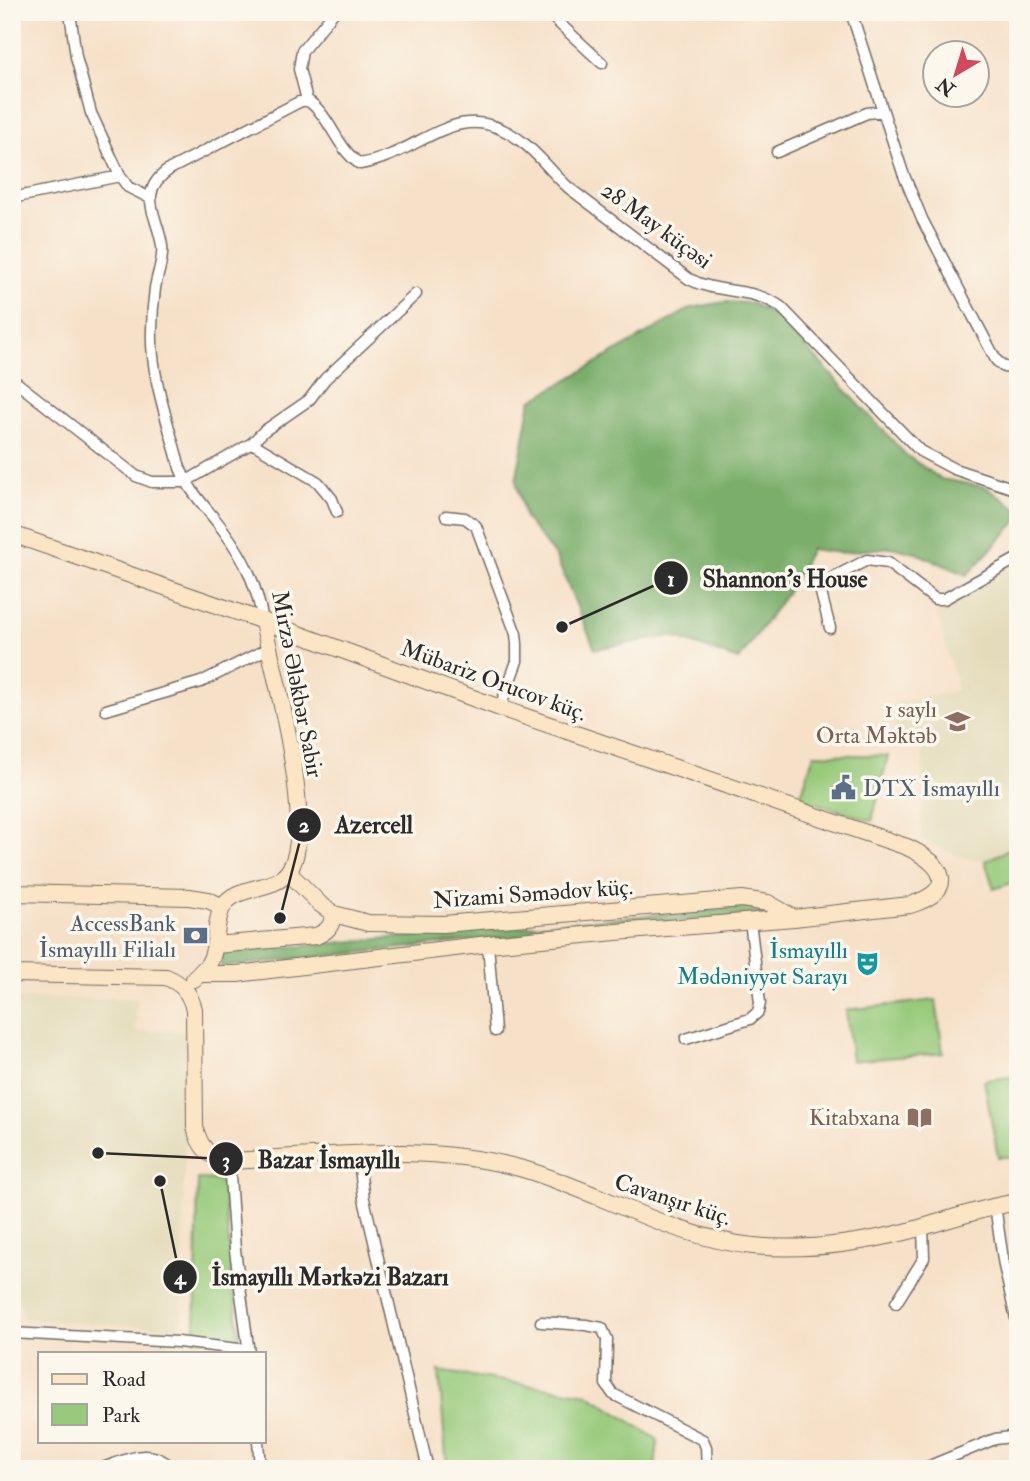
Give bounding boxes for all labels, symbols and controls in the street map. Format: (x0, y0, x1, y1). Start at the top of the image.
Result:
north arrow (922, 38, 992, 108)
text: N (931, 71, 961, 102)
street label: 28 May küçəsi (596, 176, 718, 275)
callout: Shannon's House (654, 556, 882, 601)
text: Shannon's House (703, 564, 868, 595)
text: 1 (667, 566, 675, 593)
street label: Mirzə Ələkbər Sabir (265, 588, 330, 780)
street label: Mübariz Orucov küç. (397, 633, 591, 728)
place label: 1 saylı Orta Məktəb (816, 695, 937, 750)
school or university icon: 1 saylı Orta Məktəb (943, 708, 971, 736)
public building icon: DTX İsmayıllı (829, 774, 857, 802)
place label: DTX İsmayıllı (863, 774, 1000, 803)
callout: Azercell (286, 802, 427, 847)
text: Azercell (334, 810, 414, 841)
text: 2 (299, 812, 310, 839)
street label: Nizami Səmədov küç. (432, 872, 634, 915)
place label: AccessBank İsmayıllı Filialı (39, 909, 176, 964)
bank icon: AccessBank İsmayıllı Filialı (182, 922, 210, 950)
place label: İsmayıllı Mədəniyyət Sarayı (677, 936, 848, 991)
theatre icon: İsmayıllı Mədəniyyət Sarayı (854, 949, 882, 977)
place label: Kitabxana (809, 1103, 901, 1132)
library icon: Kitabxana (906, 1103, 934, 1131)
callout: Bazar İsmayıllı (208, 1137, 414, 1182)
text: Bazar İsmayıllı (258, 1144, 401, 1176)
text: 3 (222, 1147, 230, 1174)
street label: Cavanşır küç. (611, 1167, 735, 1232)
callout: İsmayıllı Mərkəzi Bazarı (162, 1254, 463, 1299)
text: İsmayıllı Mərkəzi Bazarı (211, 1261, 449, 1293)
text: 4 (173, 1264, 187, 1291)
legend (38, 1352, 266, 1442)
text: Road (102, 1366, 147, 1393)
text: Park (102, 1402, 140, 1429)

